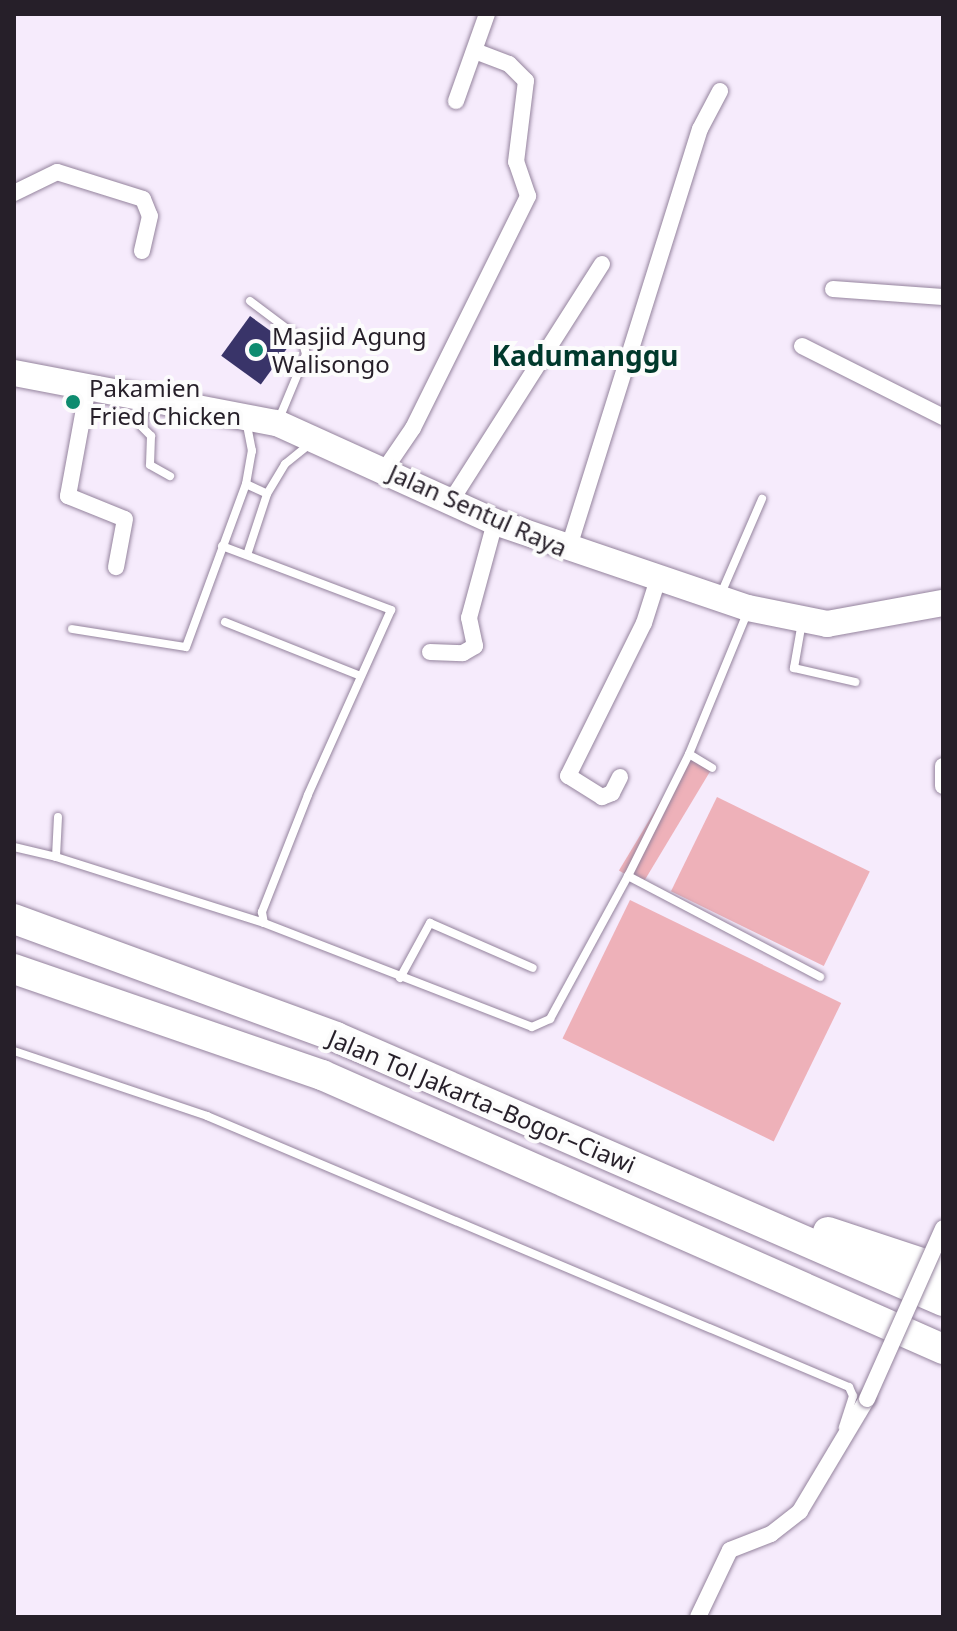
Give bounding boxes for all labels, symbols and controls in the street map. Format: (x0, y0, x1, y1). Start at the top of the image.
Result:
place label: Masjid Agung Walisongo (272, 322, 427, 378)
district label: Kadumanggu (491, 338, 679, 372)
marker: Masjid Agung Walisongo (247, 341, 265, 359)
place label: Pakamien Fried Chicken (89, 374, 241, 430)
marker: Pakamien Fried Chicken (64, 393, 82, 411)
street label: Jalan Sentul Raya (384, 458, 572, 562)
street label: Jalan Tol Jakarta–Bogor–Ciawi (324, 1023, 640, 1179)

